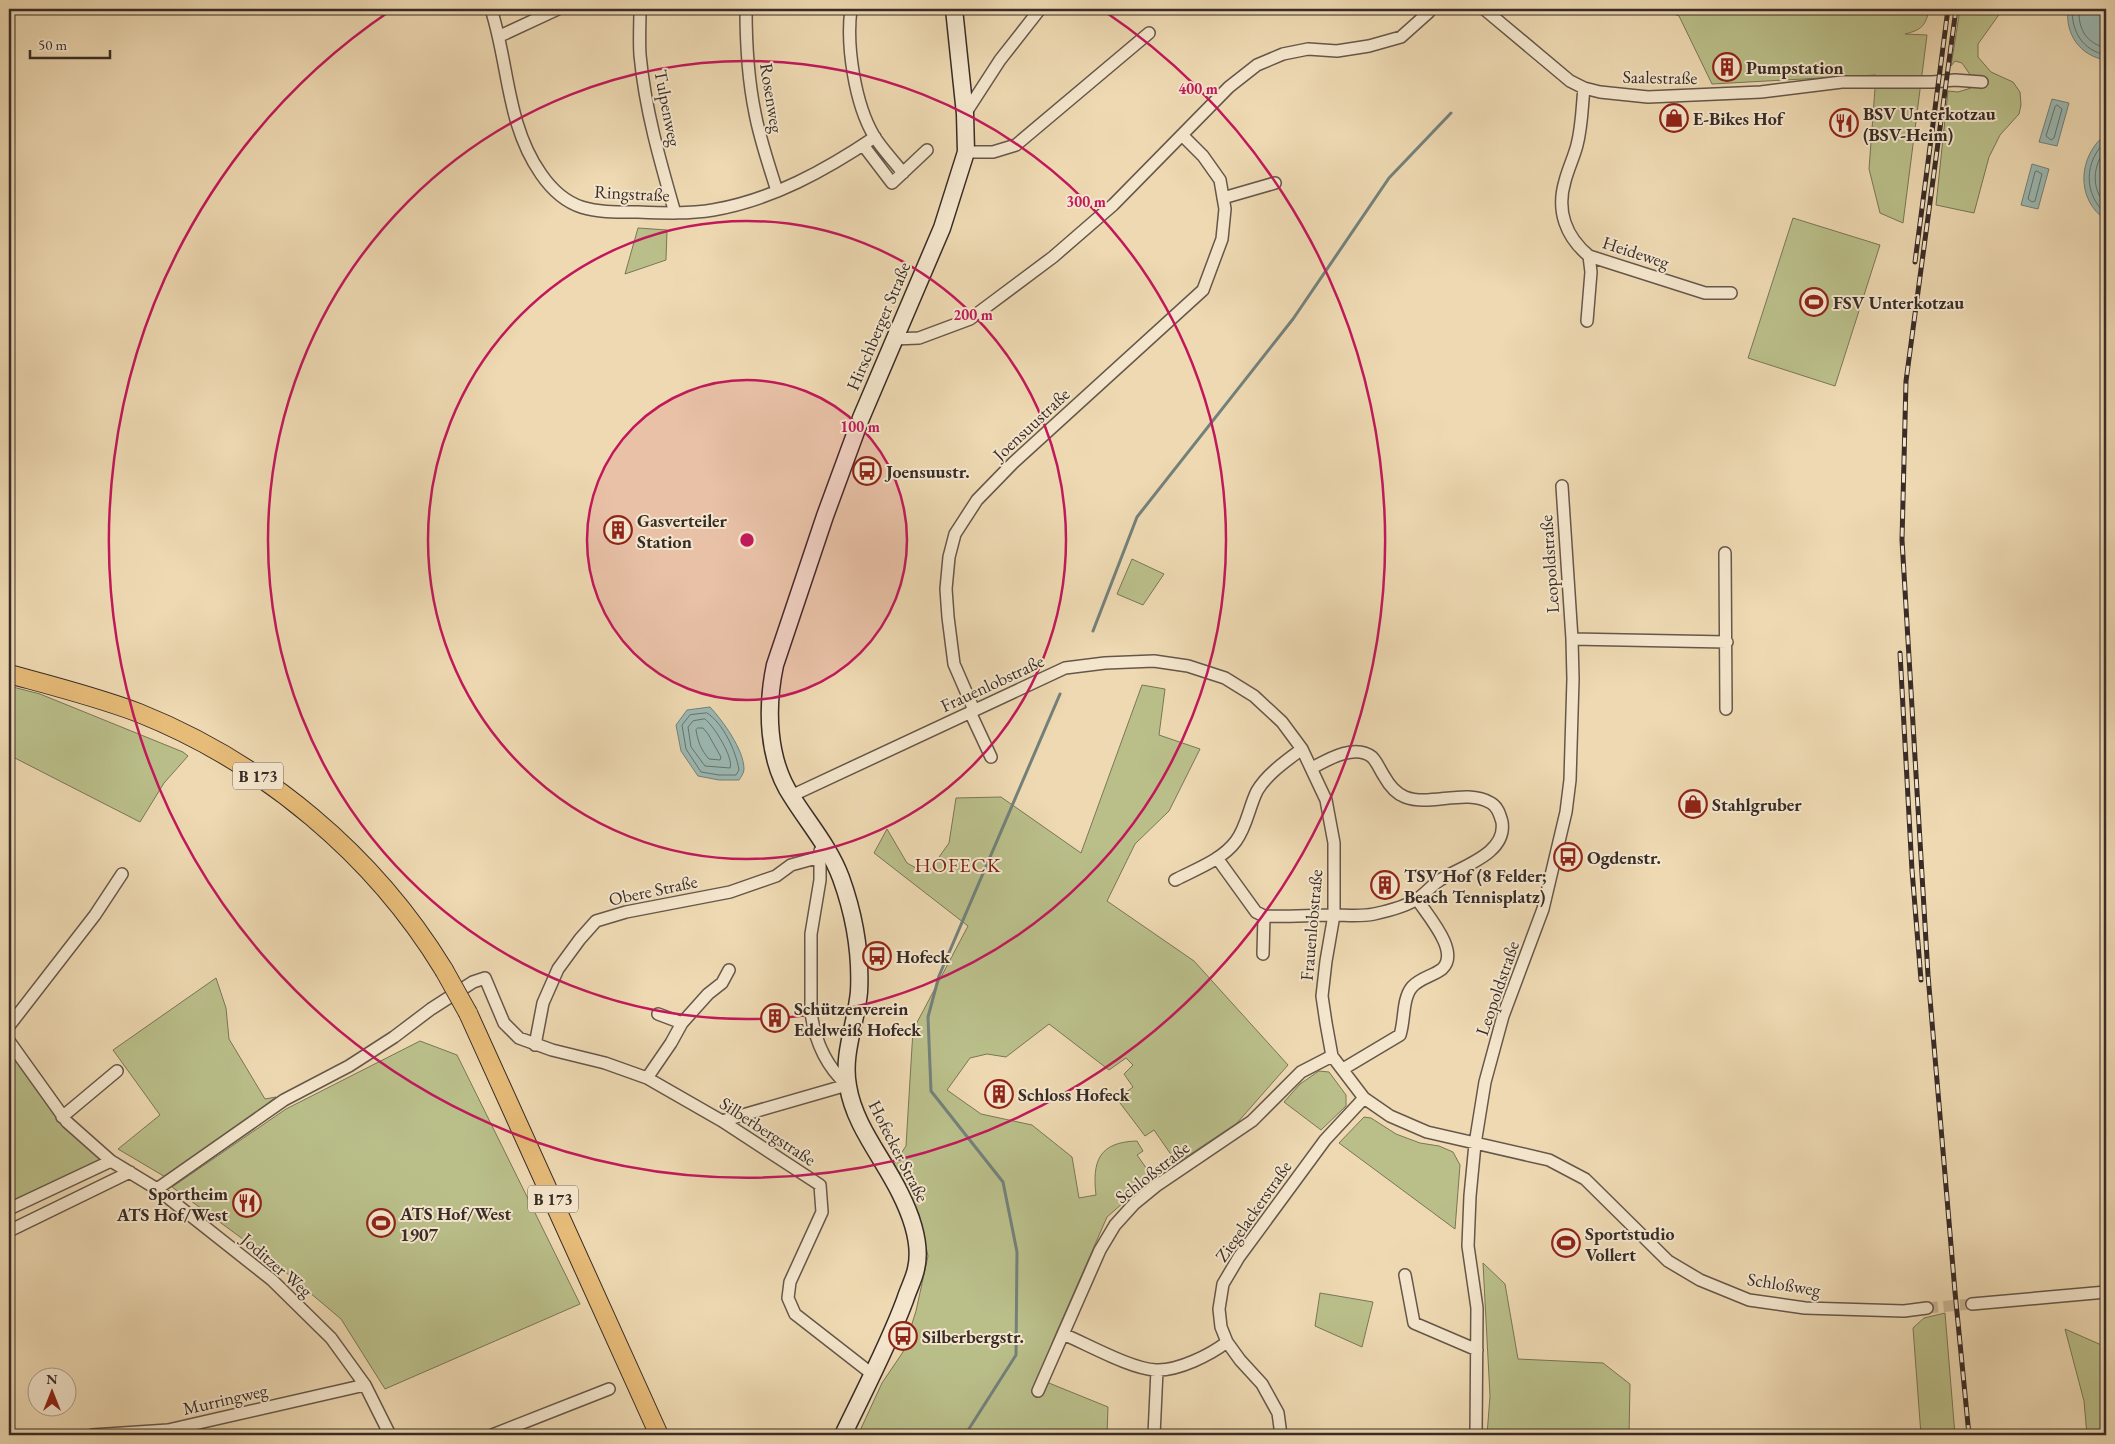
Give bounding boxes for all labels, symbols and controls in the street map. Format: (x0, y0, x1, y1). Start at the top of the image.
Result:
scale bar (30, 28, 110, 60)
text: 50 m (38, 35, 67, 54)
building icon: Pumpstation (1712, 52, 1742, 82)
place label: Pumpstation (1746, 56, 1844, 79)
street label: Rosenweg (755, 61, 789, 135)
street label: Saalestraße (1622, 65, 1698, 89)
street label: Tulpenweg (649, 68, 687, 149)
text: 400 m (1178, 79, 1218, 98)
place label: BSV Unterkotzau (BSV-Heim) (1863, 102, 1996, 146)
shop icon: E-Bikes Hof (1659, 103, 1689, 133)
place label: E-Bikes Hof (1693, 107, 1786, 130)
restaurant icon: BSV Unterkotzau (BSV-Heim) (1829, 108, 1859, 138)
street label: Ringstraße (594, 180, 670, 206)
text: 300 m (1066, 192, 1106, 211)
street label: Heideweg (1600, 230, 1672, 274)
street label: Hirschberger Straße (841, 258, 915, 394)
sports icon: FSV Unterkotzau (1799, 287, 1829, 317)
place label: FSV Unterkotzau (1833, 291, 1964, 314)
text: 200 m (953, 305, 993, 324)
street label: Joensuustraße (986, 382, 1074, 467)
text: 100 m (840, 417, 880, 436)
bus stop icon: Joensuustr. (852, 456, 882, 486)
place label: Joensuustr. (884, 460, 970, 483)
place label: Gasverteiler Station (637, 509, 728, 553)
street label: Leopoldstraße (1534, 514, 1564, 614)
building icon: Gasverteiler Station (603, 515, 633, 545)
centre of rings (738, 531, 756, 549)
street label: Frauenlobstraße (937, 649, 1047, 717)
road number: B 173 (233, 762, 283, 789)
shop icon: Stahlgruber (1678, 789, 1708, 819)
place label: Stahlgruber (1712, 793, 1802, 816)
bus stop icon: Ogdenstr. (1553, 842, 1583, 872)
place label: Ogdenstr. (1587, 846, 1661, 869)
district label: HOFECK (915, 852, 1001, 878)
place label: TSV Hof (8 Felder; Beach Tennisplatz) (1404, 864, 1547, 908)
street label: Frauenlobstraße (1295, 868, 1327, 982)
street label: Obere Straße (607, 869, 699, 911)
building icon: TSV Hof (8 Felder; Beach Tennisplatz) (1370, 870, 1400, 900)
street label: Leopoldstraße (1470, 938, 1524, 1038)
bus stop icon: Hofeck (862, 941, 892, 971)
place label: Hofeck (896, 945, 951, 968)
place label: Schützenverein Edelweiß Hofeck (794, 997, 922, 1041)
building icon: Schützenverein Edelweiß Hofeck (760, 1003, 790, 1033)
building icon: Schloss Hofeck (984, 1079, 1014, 1109)
place label: Schloss Hofeck (1018, 1083, 1131, 1106)
street label: Silberbergstraße (715, 1091, 821, 1171)
street label: Hofecker Straße (863, 1096, 935, 1206)
street label: Schloßstraße (1110, 1136, 1194, 1208)
street label: Ziegelackerstraße (1210, 1156, 1296, 1266)
place label: Sportheim ATS Hof/West (116, 1182, 228, 1226)
road number: B 173 (528, 1186, 578, 1212)
restaurant icon: Sportheim ATS Hof/West (232, 1188, 262, 1218)
place label: ATS Hof/West 1907 (399, 1202, 511, 1246)
sports icon: ATS Hof/West 1907 (366, 1208, 396, 1238)
place label: Sportstudio Vollert (1585, 1222, 1675, 1266)
street label: Joditzer Weg (235, 1226, 318, 1302)
sports icon: Sportstudio Vollert (1551, 1228, 1581, 1258)
street label: Schloßweg (1746, 1267, 1823, 1301)
bus stop icon: Silberbergstr. (888, 1321, 918, 1351)
place label: Silberbergstr. (922, 1325, 1024, 1348)
north arrow (28, 1366, 78, 1416)
text: N (46, 1370, 58, 1388)
street label: Murringweg (180, 1378, 270, 1420)

